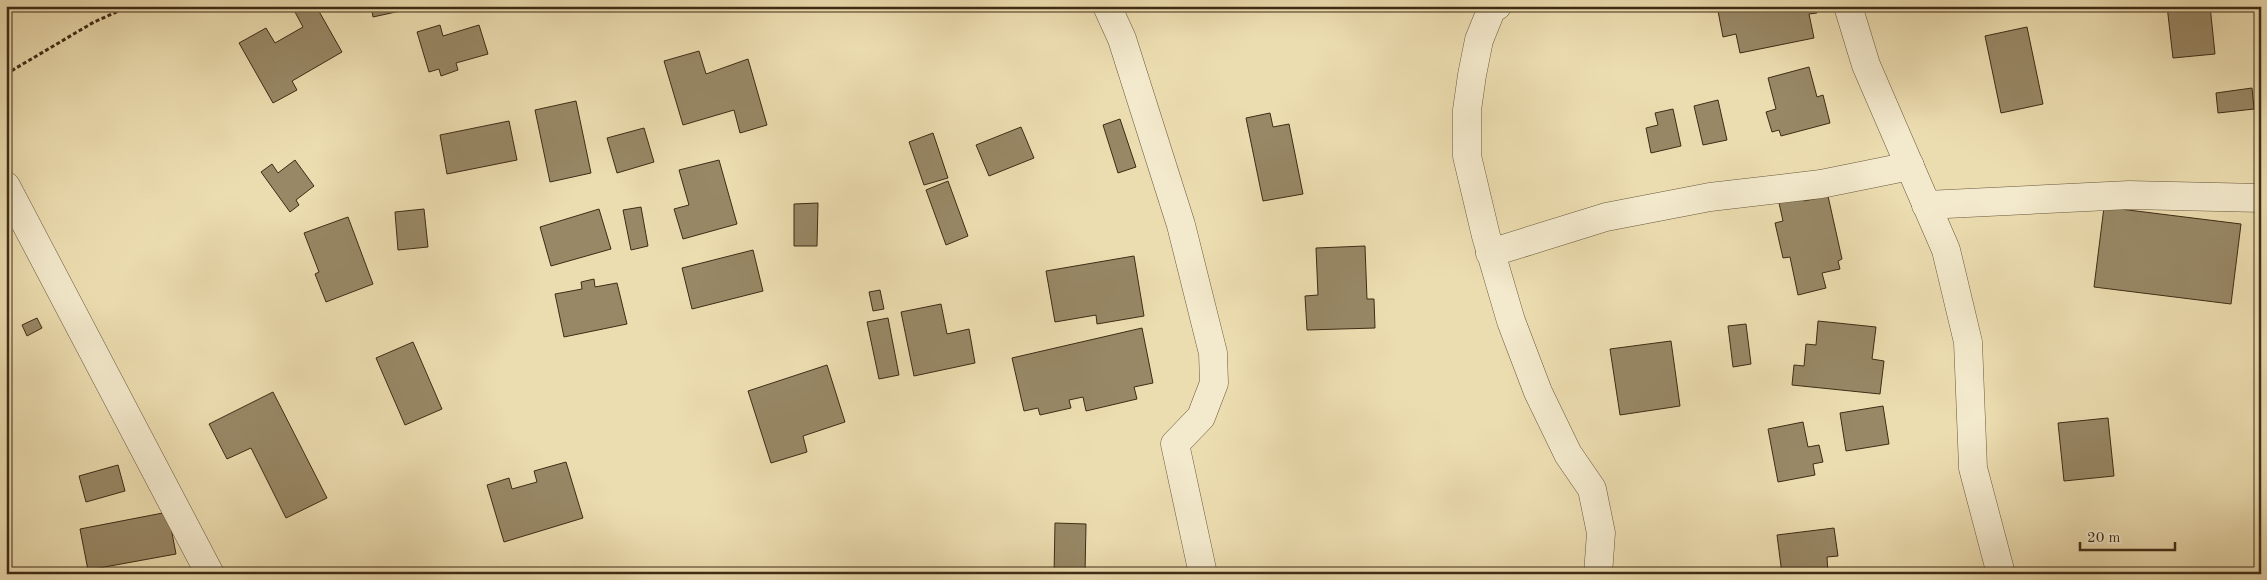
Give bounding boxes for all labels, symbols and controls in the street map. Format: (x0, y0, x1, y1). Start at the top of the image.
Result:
scale bar (2080, 520, 2174, 552)
text: 20 m (2087, 531, 2121, 546)

